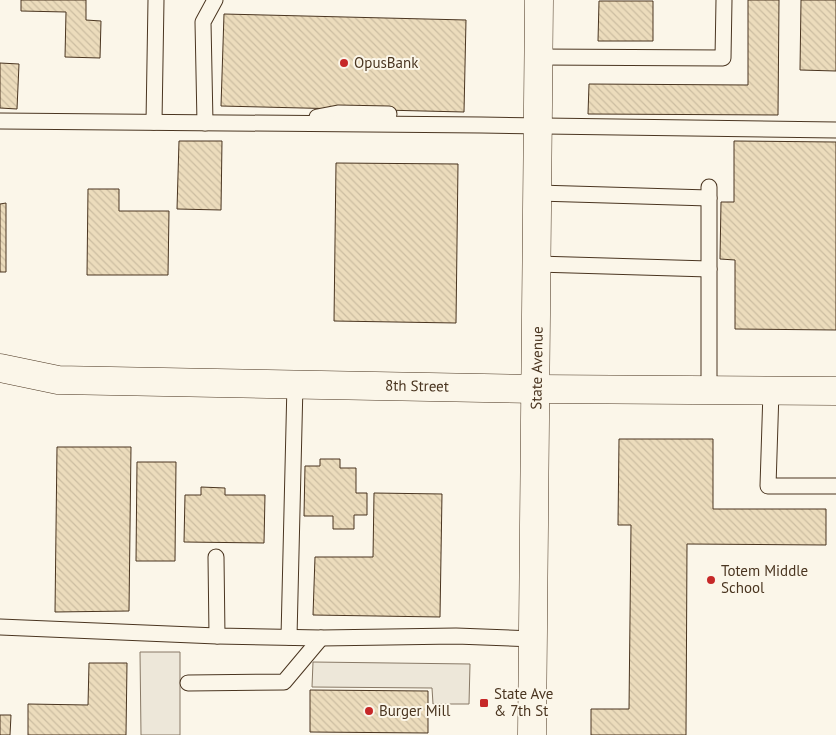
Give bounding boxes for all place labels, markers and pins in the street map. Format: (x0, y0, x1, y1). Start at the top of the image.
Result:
place label: OpusBank (354, 53, 419, 72)
marker: OpusBank (338, 57, 350, 69)
place label: Totem Middle School (721, 561, 808, 597)
marker: Totem Middle School (705, 574, 717, 586)
place label: State Ave & 7th St (494, 684, 554, 720)
marker: State Ave & 7th St (478, 697, 490, 709)
place label: Burger Mill (379, 701, 451, 720)
marker: Burger Mill (363, 705, 375, 717)

